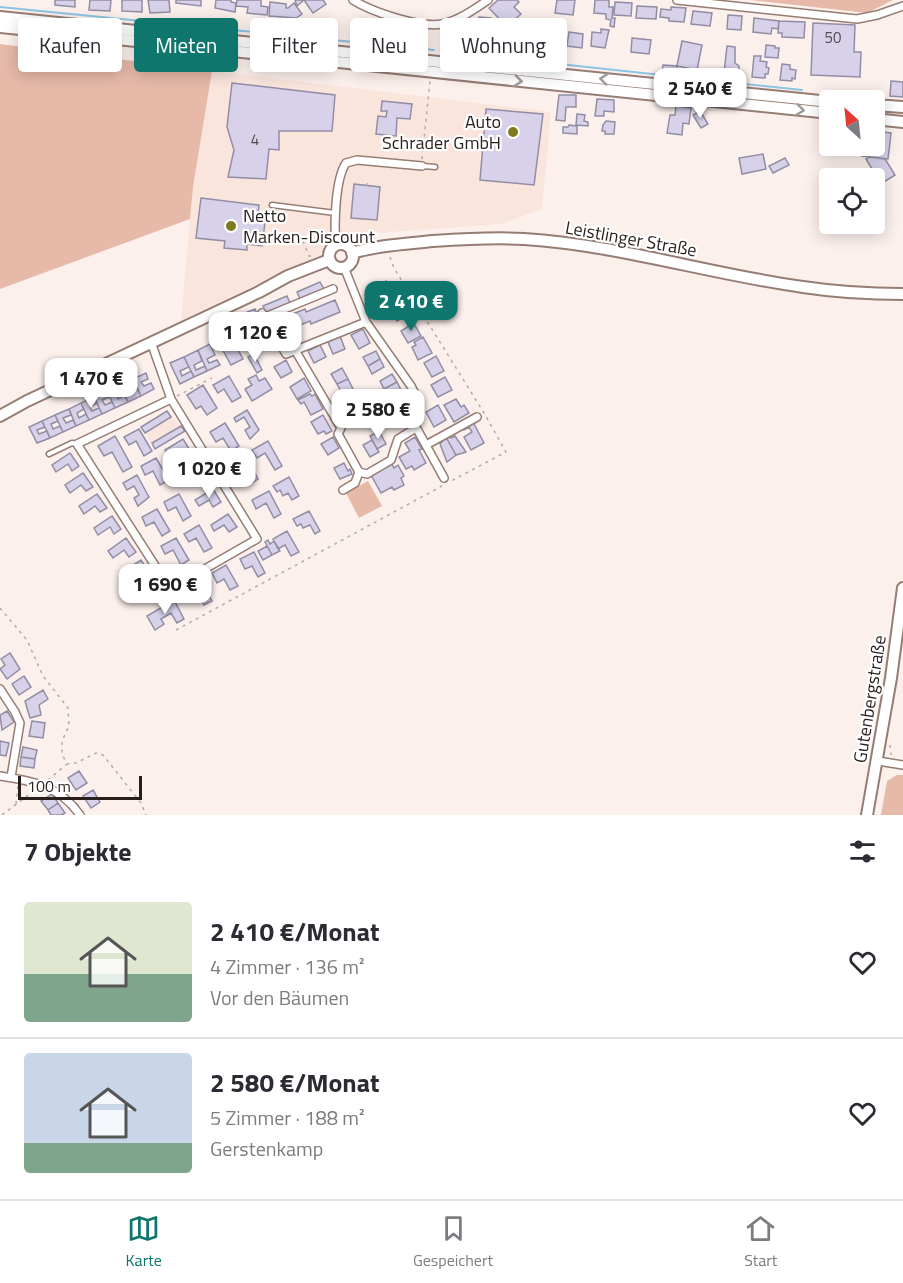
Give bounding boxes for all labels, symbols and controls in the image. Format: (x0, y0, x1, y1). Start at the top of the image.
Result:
chip: Kaufen (18, 18, 122, 72)
chip: Mieten (134, 18, 238, 72)
chip: Filter (250, 18, 338, 72)
chip: Neu (350, 18, 428, 72)
chip: Wohnung (440, 18, 567, 72)
house number: 50 (825, 26, 841, 49)
pin: 2 540 € (645, 68, 755, 119)
text: 2 540 € (668, 72, 732, 103)
one-way arrow (600, 73, 609, 86)
one-way arrow (513, 74, 522, 87)
north arrow (819, 90, 885, 156)
map controls (819, 90, 885, 234)
one-way arrow (796, 103, 805, 116)
place label: Auto Schrader GmbH (382, 108, 501, 156)
marker: Auto Schrader GmbH (506, 125, 520, 139)
house number: 4 (251, 128, 259, 151)
button: locate (819, 168, 885, 234)
place label: Netto Marken-Discount (243, 202, 376, 250)
street label: Leistlinger Straße (563, 214, 699, 263)
marker: Netto Marken-Discount (224, 219, 238, 233)
pin: 2 410 € (356, 281, 466, 332)
text: 2 410 € (379, 285, 443, 316)
pin: 1 120 € (200, 312, 310, 363)
text: 1 120 € (223, 316, 287, 347)
pin: 1 470 € (36, 358, 146, 409)
text: 1 470 € (59, 362, 123, 393)
pin: 2 580 € (323, 389, 433, 440)
text: 2 580 € (346, 393, 410, 424)
pin: 1 020 € (154, 448, 264, 499)
text: 1 020 € (177, 452, 241, 483)
pin: 1 690 € (110, 564, 220, 615)
text: 1 690 € (133, 568, 197, 599)
street label: Gutenbergstraße (846, 633, 893, 765)
scale bar (18, 773, 142, 800)
text: 100 m (27, 774, 71, 798)
text: 7 Objekte (24, 832, 131, 871)
icon: filters (846, 835, 879, 868)
text: 2 410 €/Monat (210, 912, 379, 951)
icon: home (72, 926, 144, 998)
icon: heart (846, 946, 879, 979)
text: 4 Zimmer · 136 m² (210, 951, 365, 982)
text: Vor den Bäumen (210, 982, 349, 1013)
text: 2 580 €/Monat (210, 1063, 379, 1102)
icon: home (72, 1077, 144, 1149)
icon: heart (846, 1097, 879, 1130)
text: 5 Zimmer · 188 m² (210, 1102, 365, 1133)
text: Gerstenkamp (210, 1133, 323, 1164)
tab: Karte (126, 1212, 162, 1272)
tab: Gespeichert (413, 1212, 493, 1272)
tab: Start (744, 1212, 777, 1272)

